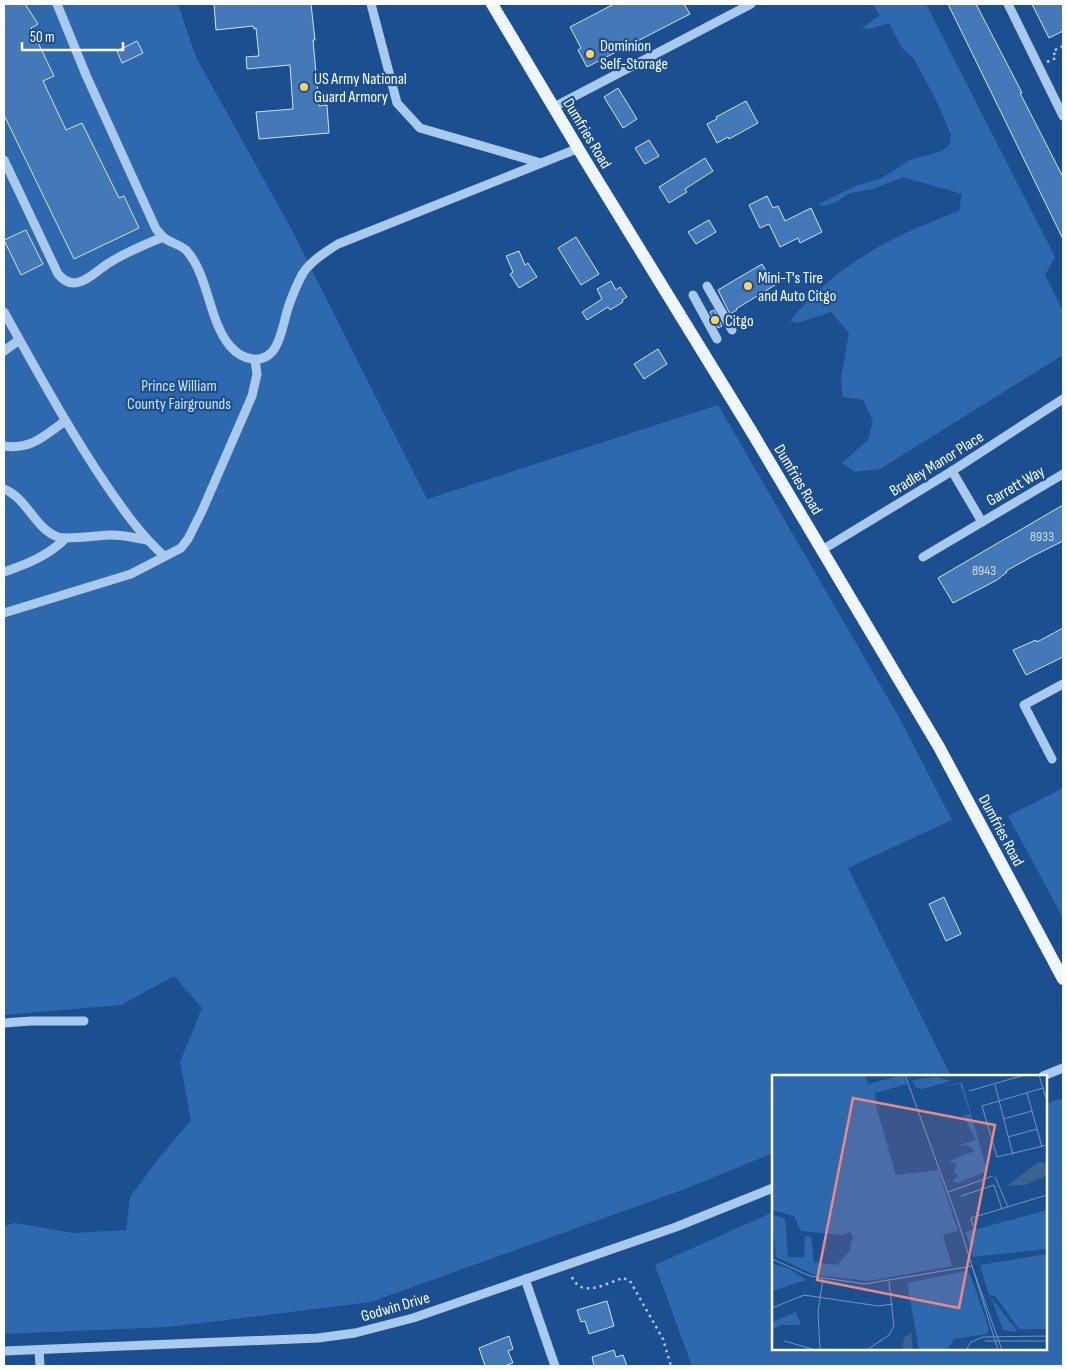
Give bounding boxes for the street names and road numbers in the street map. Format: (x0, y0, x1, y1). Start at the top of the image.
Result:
street label: Dumfries Road (558, 95, 615, 172)
street label: Bradley Manor Place (886, 428, 987, 501)
street label: Dumfries Road (769, 441, 826, 518)
street label: Garrett Way (983, 462, 1048, 510)
street label: Dumfries Road (974, 792, 1027, 870)
street label: Godwin Drive (359, 1289, 432, 1326)

